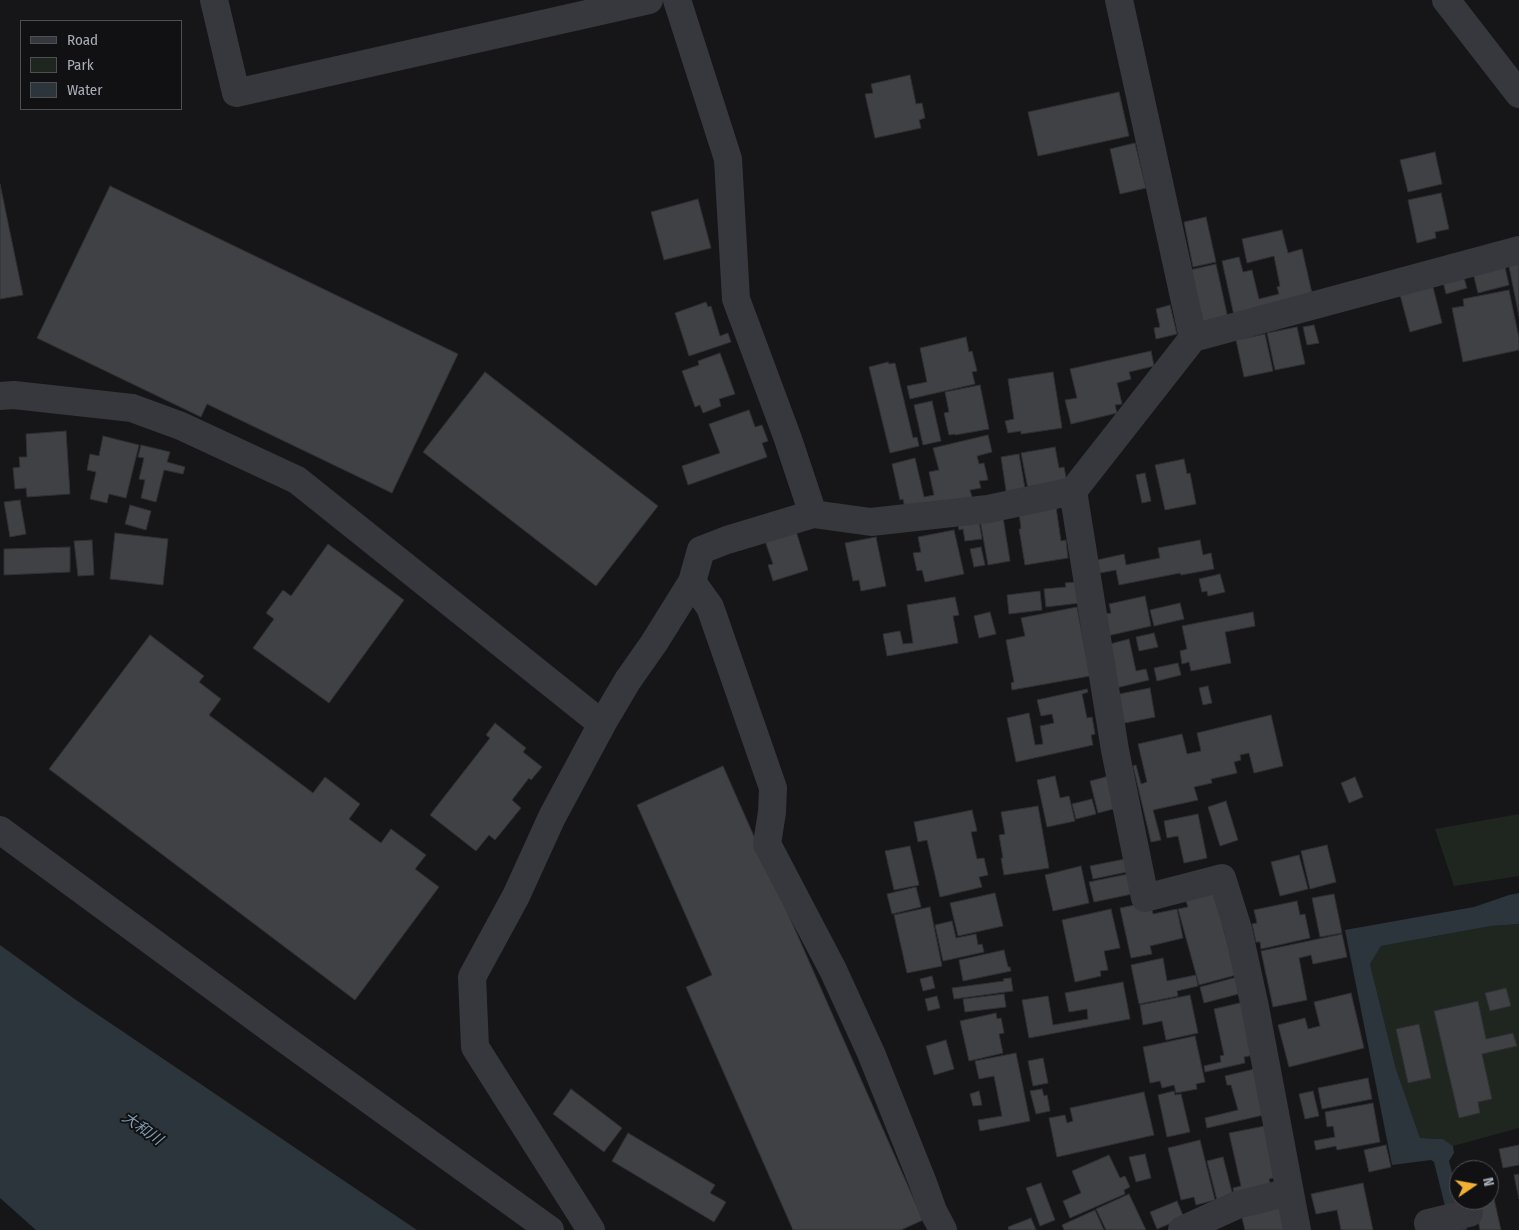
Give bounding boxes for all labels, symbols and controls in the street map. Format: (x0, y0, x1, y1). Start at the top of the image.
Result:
legend (20, 20, 182, 110)
text: Road (67, 31, 98, 49)
text: Park (67, 56, 94, 74)
text: Water (67, 81, 102, 99)
water label: 大和川 (118, 1109, 166, 1149)
north arrow (1449, 1160, 1499, 1210)
text: N (1479, 1176, 1497, 1188)

